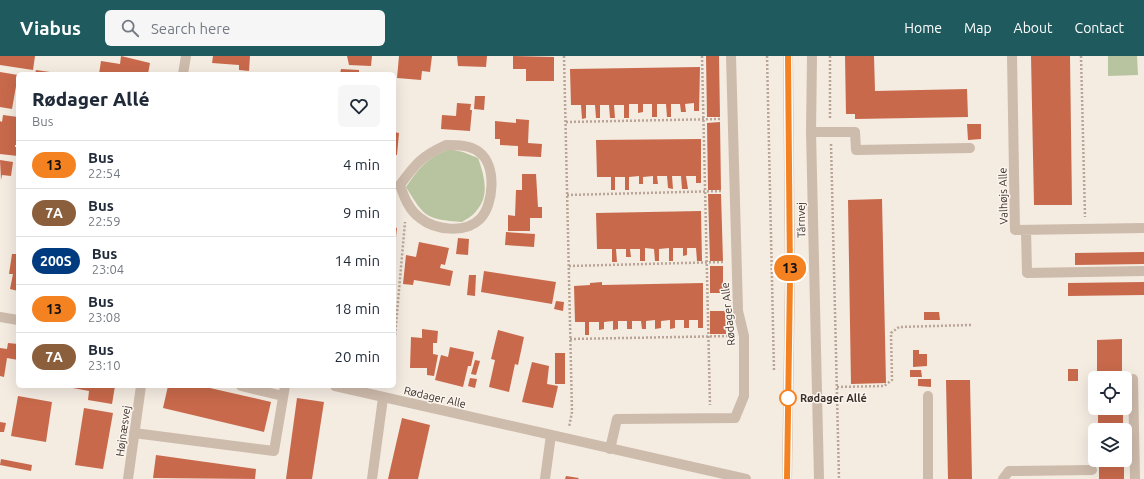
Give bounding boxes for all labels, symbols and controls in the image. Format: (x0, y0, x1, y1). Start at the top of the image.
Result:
search box (105, 10, 385, 46)
text: Viabus (20, 17, 81, 39)
icon: search (119, 17, 141, 39)
text: Search here (151, 20, 230, 37)
text: Home (904, 20, 942, 36)
text: Map (964, 20, 992, 36)
text: About (1014, 20, 1053, 36)
text: Contact (1075, 20, 1124, 36)
button: heart (338, 85, 380, 127)
text: Rødager Allé (32, 88, 149, 110)
text: Bus (32, 114, 53, 128)
text: Bus (88, 149, 114, 166)
text: 4 min (343, 156, 380, 173)
text: 13 (46, 157, 62, 173)
text: 22:54 (88, 166, 121, 180)
street label: Valhøjs Alle (997, 167, 1009, 225)
text: Bus (88, 197, 114, 214)
street label: Tårnvej (795, 202, 807, 238)
text: 9 min (343, 204, 380, 221)
text: 7A (45, 205, 63, 221)
text: 22:59 (88, 214, 121, 228)
text: Bus (92, 245, 117, 262)
text: 14 min (334, 252, 380, 269)
text: 200S (40, 253, 72, 269)
line badge: 13 (772, 255, 808, 281)
text: 13 (782, 260, 798, 276)
text: 23:04 (92, 262, 124, 276)
street label: Rødager Alle (719, 282, 737, 346)
text: Bus (88, 293, 114, 310)
text: 18 min (334, 300, 380, 317)
text: 13 (46, 301, 62, 317)
text: 23:08 (88, 310, 121, 324)
text: Bus (88, 341, 114, 358)
text: 20 min (334, 348, 380, 365)
text: 7A (45, 349, 63, 365)
text: 23:10 (88, 358, 121, 372)
map controls (1088, 371, 1132, 467)
button: locate (1088, 371, 1132, 415)
street label: Rødager Alle (403, 384, 467, 410)
marker: Rødager Allé (779, 389, 797, 407)
place label: Rødager Allé (800, 392, 867, 404)
street label: Højnæsvej (113, 405, 133, 457)
button: layers (1088, 423, 1132, 467)

